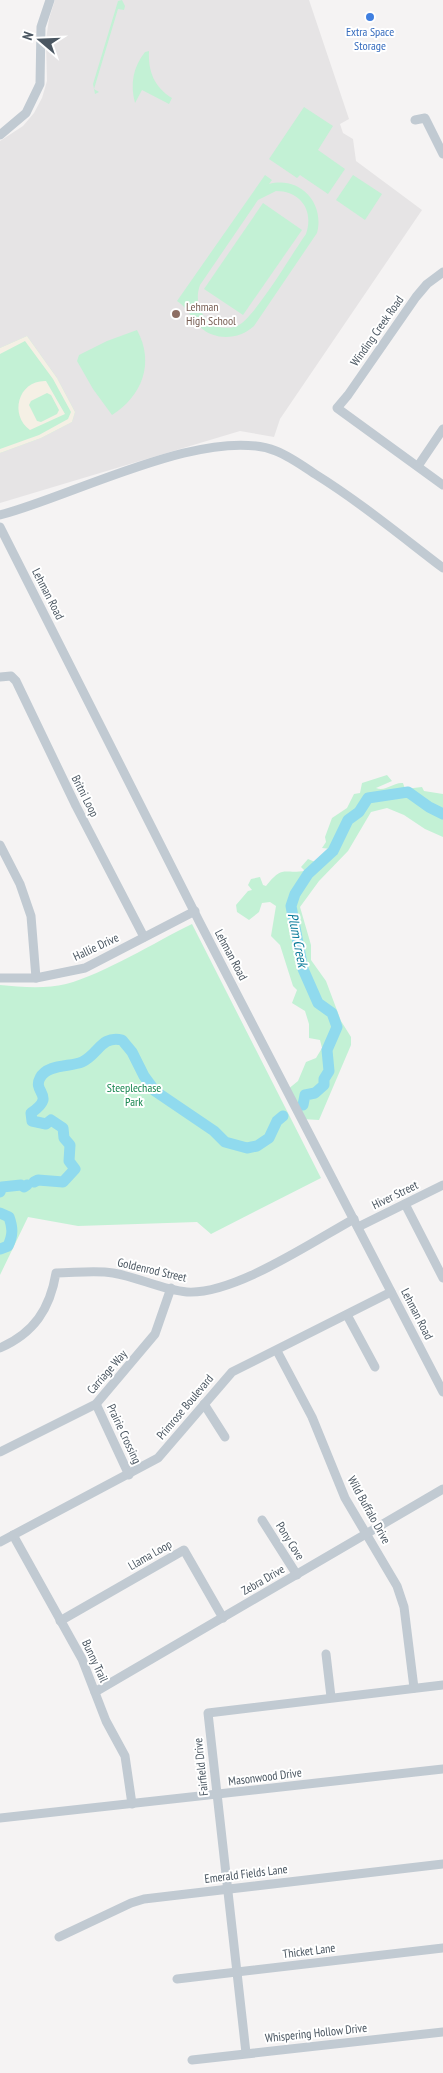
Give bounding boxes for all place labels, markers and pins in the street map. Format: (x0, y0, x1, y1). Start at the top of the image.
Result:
marker: Extra Space Storage (364, 11, 376, 23)
place label: Extra Space Storage (346, 24, 394, 53)
place label: Lehman High School (186, 299, 236, 328)
marker: Lehman High School (170, 308, 182, 320)

